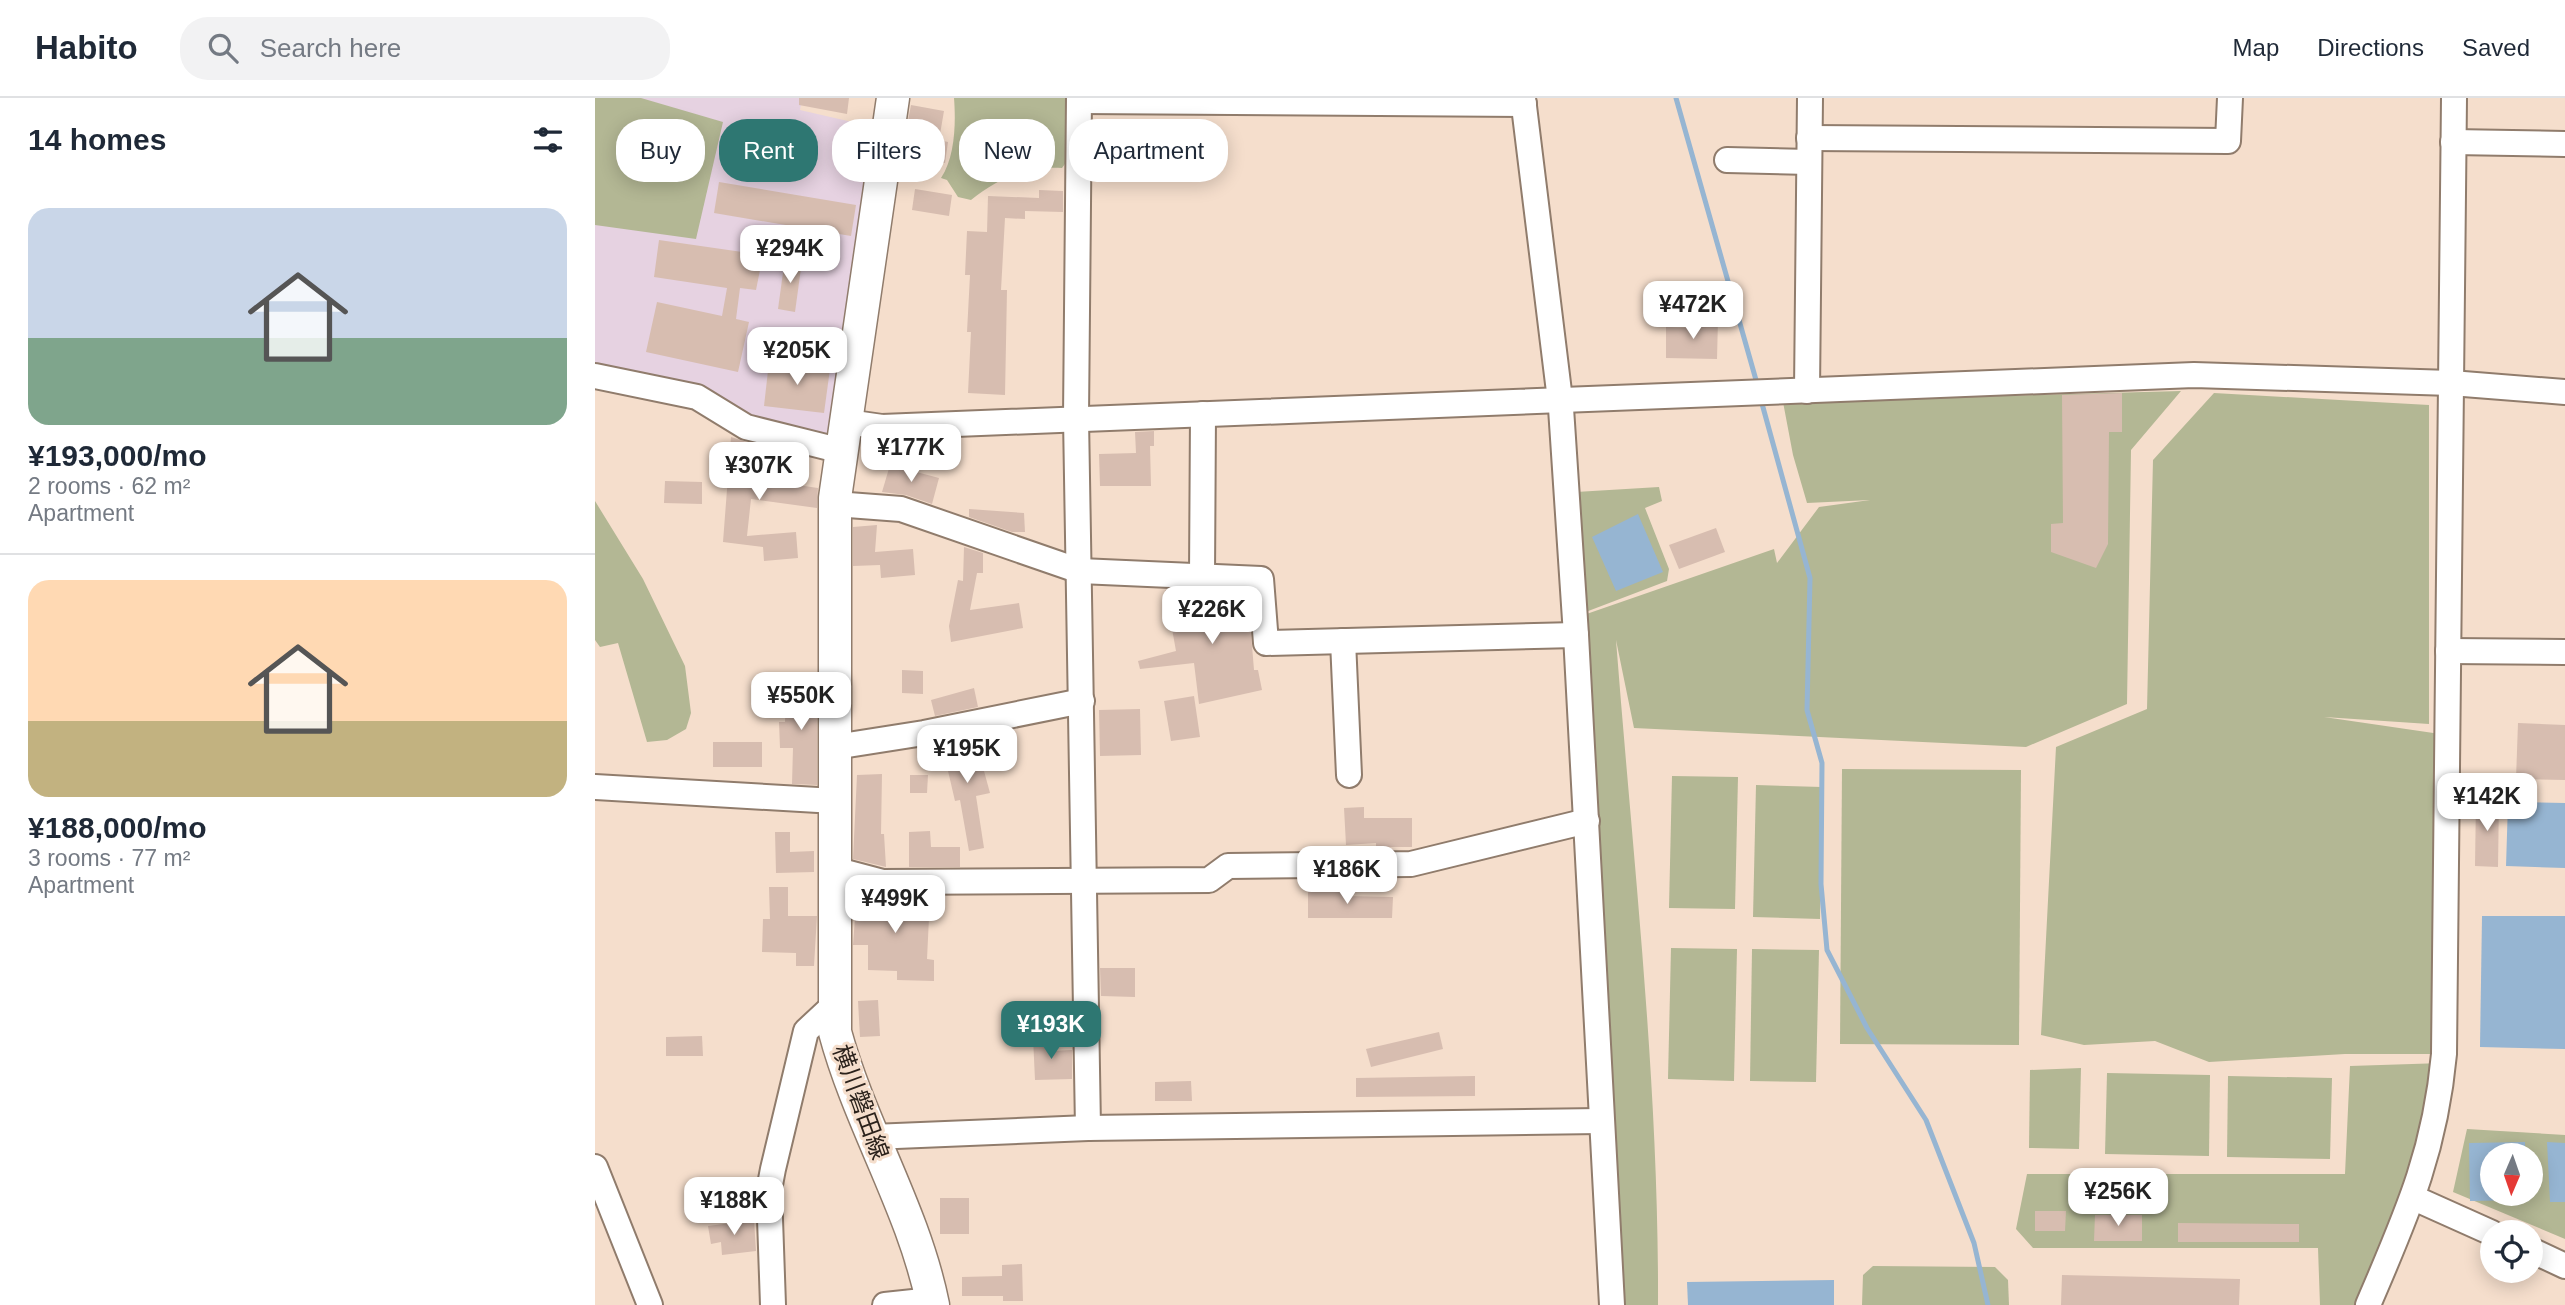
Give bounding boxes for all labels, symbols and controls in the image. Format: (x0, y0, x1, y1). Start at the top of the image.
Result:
search box (180, 17, 670, 80)
text: Habito (35, 29, 138, 66)
icon: search (204, 29, 242, 67)
text: Search here (260, 33, 401, 63)
text: Map (2233, 34, 2279, 61)
text: Directions (2317, 34, 2424, 61)
text: Saved (2462, 34, 2530, 61)
chip: Buy (616, 119, 705, 182)
chip: Rent (719, 119, 818, 182)
chip: Filters (832, 119, 945, 182)
chip: New (959, 119, 1055, 182)
chip: Apartment (1069, 119, 1228, 182)
icon: filters (529, 121, 567, 159)
text: 14 homes (28, 123, 166, 156)
pin: ¥294K (741, 226, 839, 285)
text: ¥294K (756, 235, 824, 261)
icon: home (235, 254, 361, 380)
pin: ¥472K (1644, 282, 1742, 341)
text: ¥472K (1659, 291, 1727, 317)
pin: ¥205K (748, 328, 846, 387)
text: ¥205K (763, 337, 831, 363)
pin: ¥177K (862, 424, 960, 484)
text: ¥177K (877, 434, 945, 460)
text: ¥193,000/mo (28, 439, 206, 472)
pin: ¥307K (710, 442, 808, 502)
text: ¥307K (725, 452, 793, 478)
text: 2 rooms · 62 m² (28, 473, 190, 499)
text: Apartment (28, 500, 134, 526)
pin: ¥226K (1163, 587, 1261, 646)
text: ¥226K (1178, 596, 1246, 622)
icon: home (235, 626, 361, 752)
pin: ¥550K (752, 672, 850, 732)
text: ¥550K (767, 682, 835, 708)
pin: ¥195K (918, 726, 1016, 785)
text: ¥195K (933, 735, 1001, 761)
pin: ¥142K (2438, 774, 2536, 833)
text: ¥142K (2453, 783, 2521, 809)
text: ¥188,000/mo (28, 811, 206, 844)
text: 3 rooms · 77 m² (28, 845, 190, 871)
pin: ¥186K (1298, 846, 1396, 906)
text: ¥186K (1313, 856, 1381, 882)
text: Apartment (28, 872, 134, 898)
pin: ¥499K (846, 876, 944, 935)
text: ¥499K (861, 885, 929, 911)
pin: ¥193K (1002, 1002, 1100, 1061)
text: ¥193K (1017, 1011, 1085, 1037)
street label: 横川磐田線 (828, 1041, 894, 1163)
north arrow (2480, 1143, 2543, 1206)
map controls (2480, 1143, 2543, 1283)
pin: ¥256K (2069, 1168, 2167, 1228)
pin: ¥188K (685, 1178, 783, 1237)
text: ¥256K (2084, 1178, 2152, 1204)
text: ¥188K (700, 1187, 768, 1213)
button: locate (2480, 1220, 2543, 1283)

